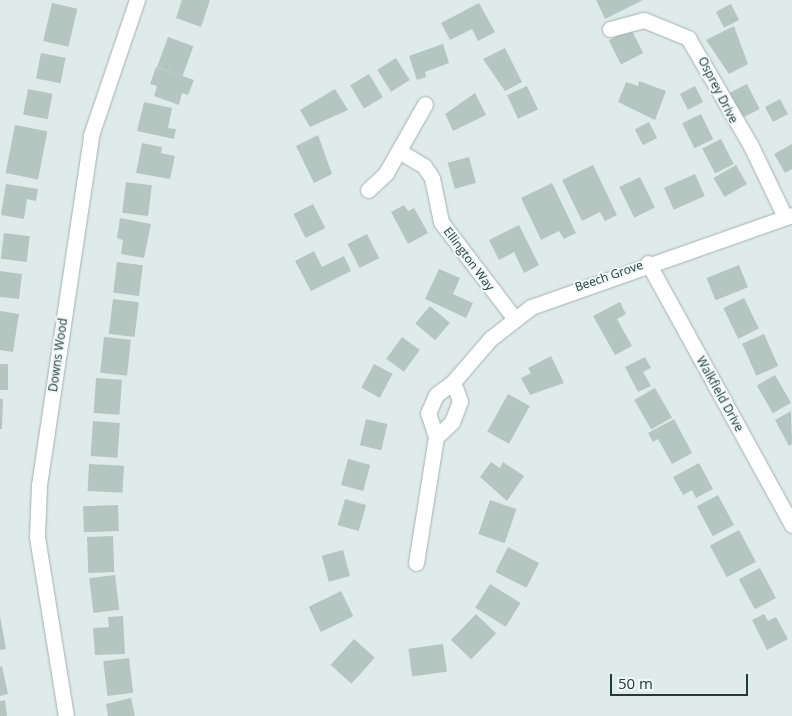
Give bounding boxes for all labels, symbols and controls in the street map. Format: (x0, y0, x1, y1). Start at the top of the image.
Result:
street label: Osprey Drive (695, 54, 741, 126)
street label: Ellington Way (441, 225, 497, 293)
street label: Beech Grove (573, 258, 645, 294)
street label: Downs Wood (46, 317, 70, 393)
street label: Walkfield Drive (693, 354, 747, 434)
scale bar (612, 664, 750, 696)
text: 50 m (618, 673, 653, 693)

